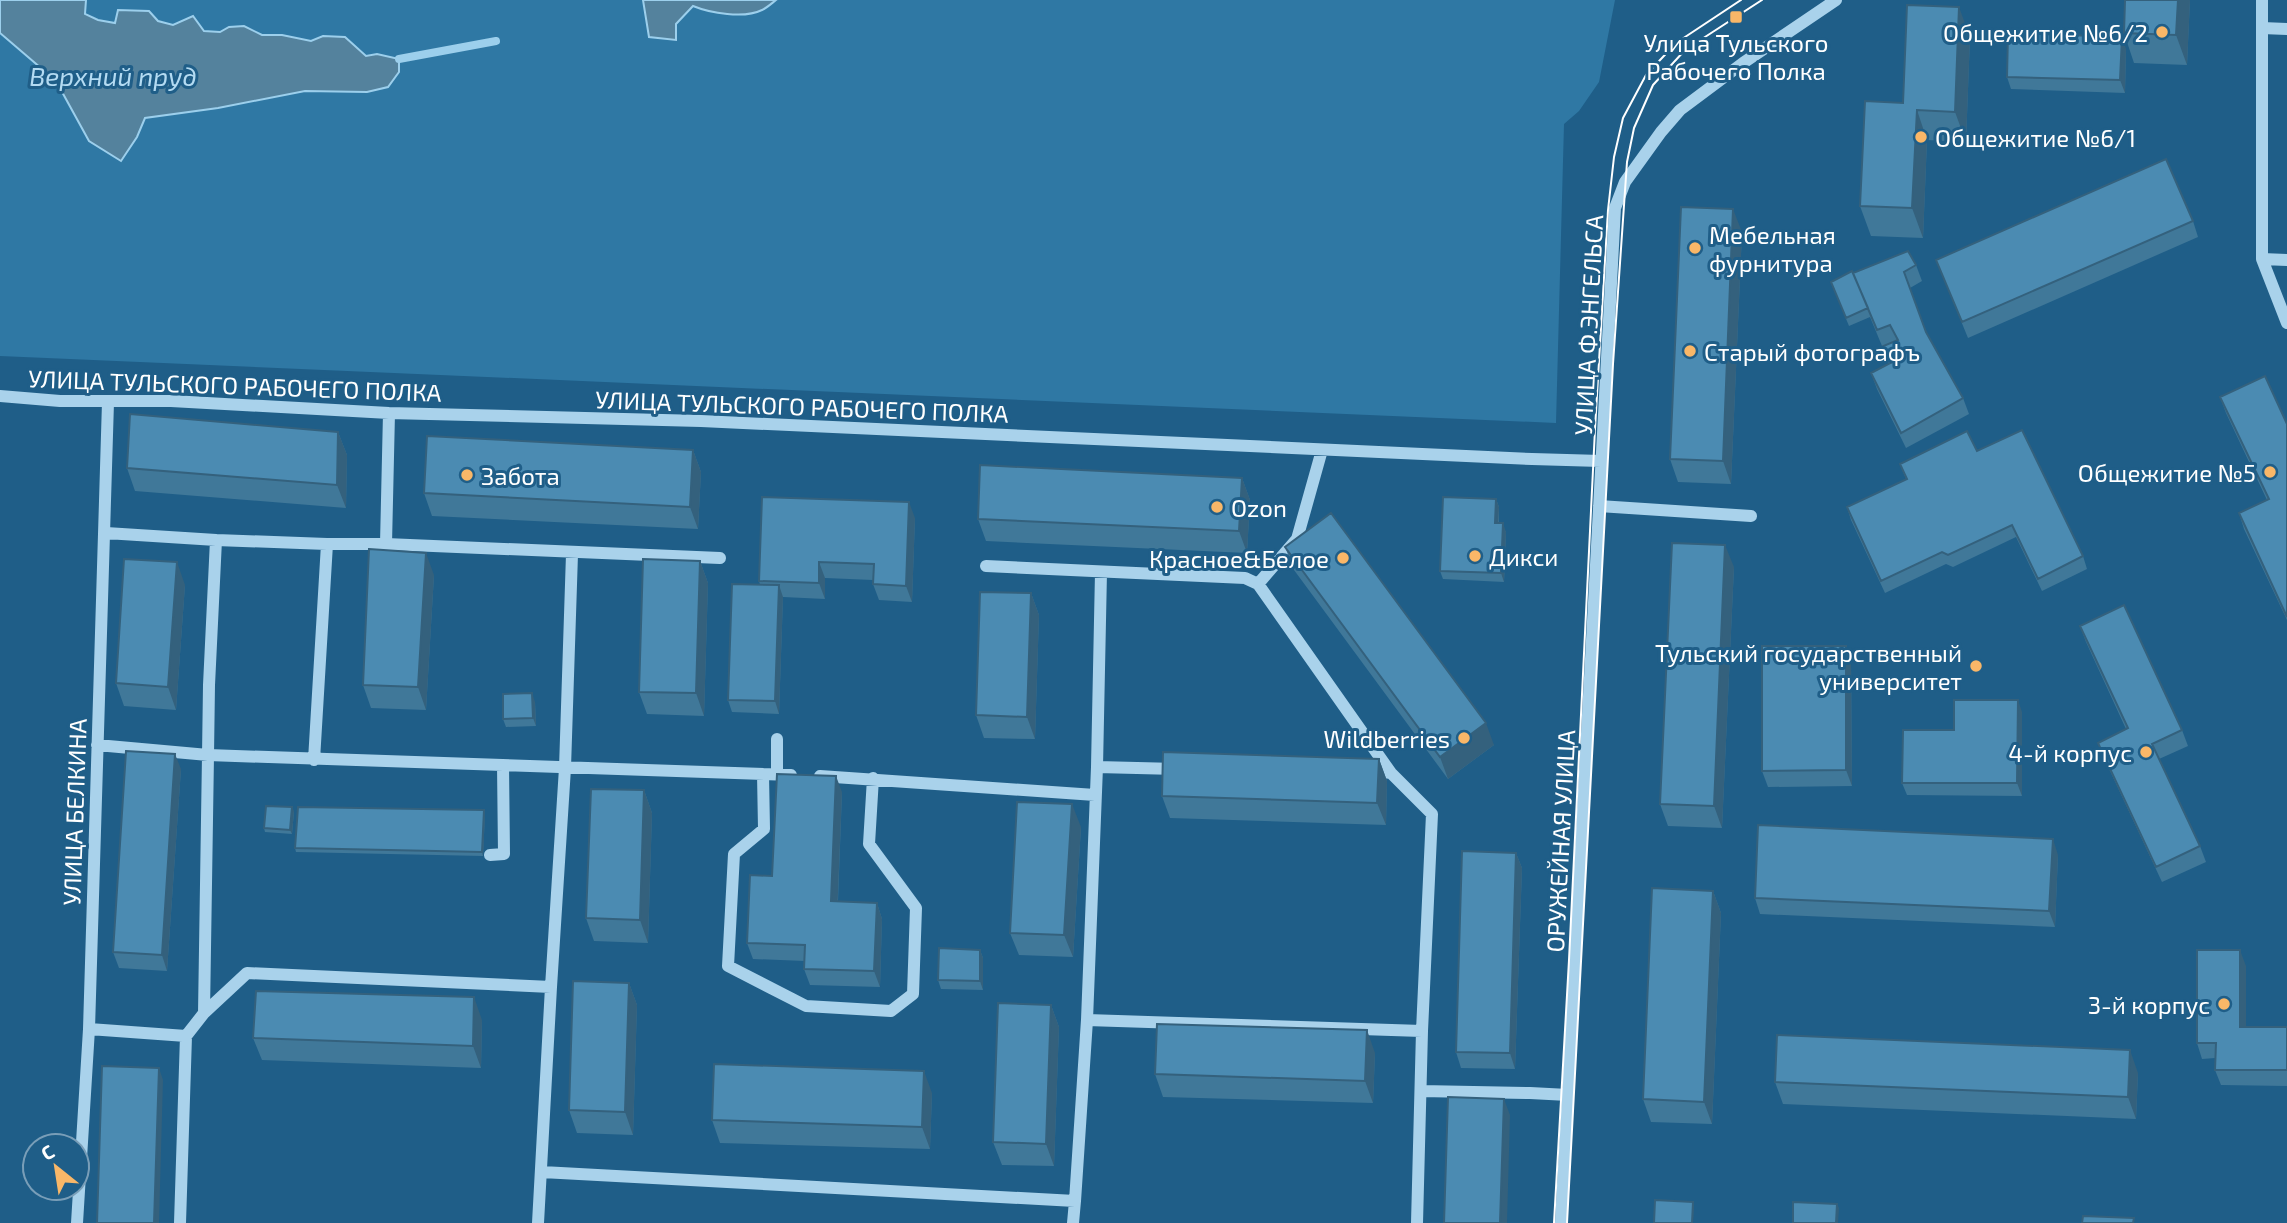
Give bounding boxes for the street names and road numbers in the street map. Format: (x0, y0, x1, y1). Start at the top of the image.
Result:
street label: УЛИЦА Ф.ЭНГЕЛЬСА (1568, 214, 1608, 436)
street label: УЛИЦА ТУЛЬСКОГО РАБОЧЕГО ПОЛКА (28, 363, 442, 407)
street label: УЛИЦА ТУЛЬСКОГО РАБОЧЕГО ПОЛКА (595, 384, 1009, 428)
street label: УЛИЦА БЕЛКИНА (56, 718, 92, 906)
street label: ОРУЖЕЙНАЯ УЛИЦА (1540, 729, 1580, 953)

